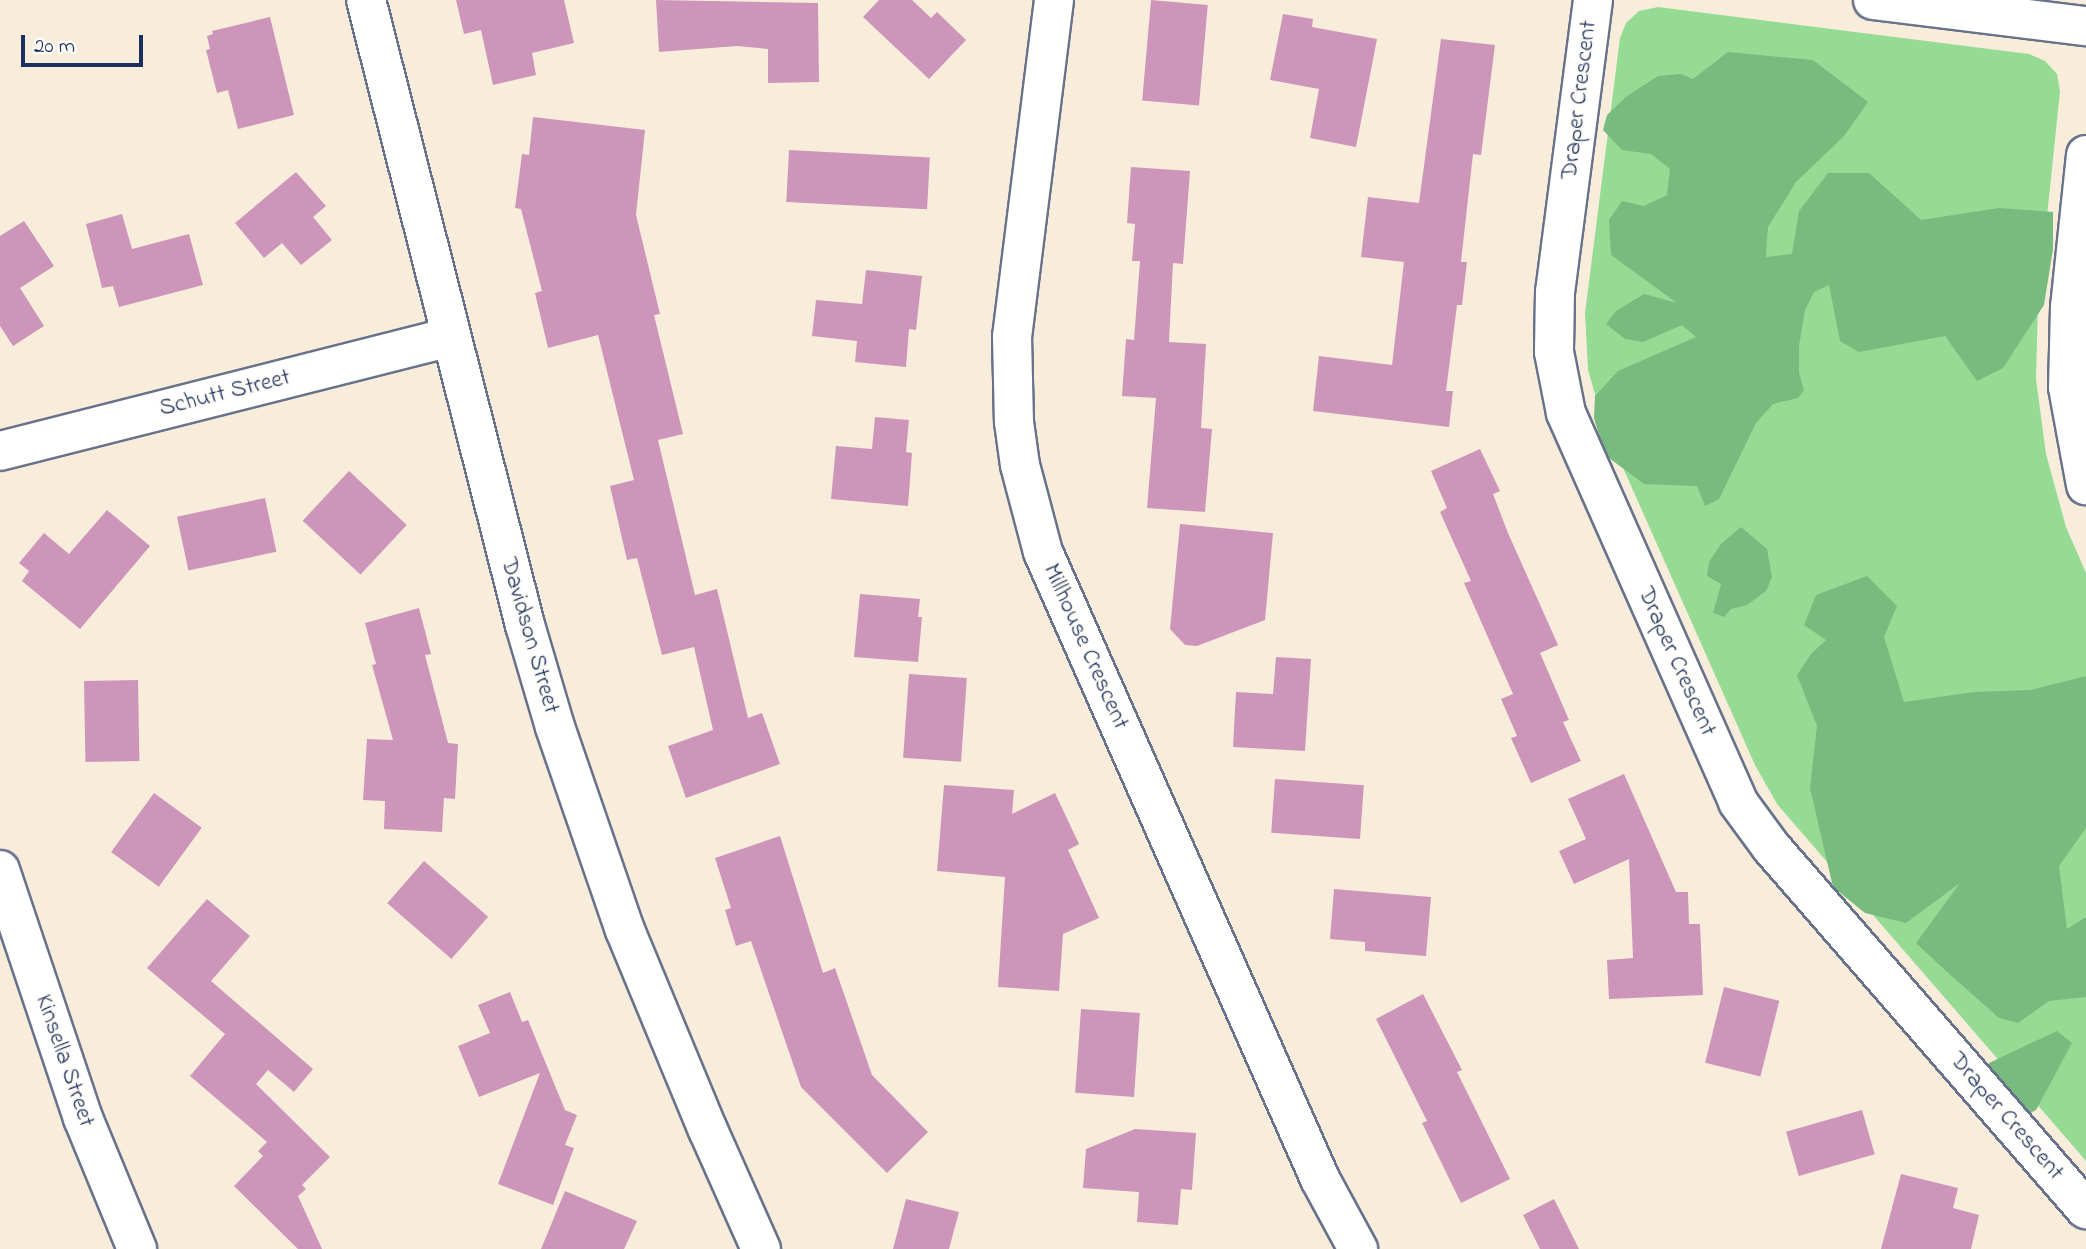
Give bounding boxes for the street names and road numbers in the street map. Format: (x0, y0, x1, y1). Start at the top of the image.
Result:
street label: Draper Crescent (1556, 19, 1604, 181)
street label: Schutt Street (157, 364, 293, 424)
street label: Davidson Street (493, 555, 565, 717)
street label: Millhouse Crescent (1036, 560, 1134, 734)
street label: Draper Crescent (1630, 583, 1722, 741)
street label: Kinsella Street (28, 991, 100, 1131)
street label: Draper Crescent (1943, 1047, 2069, 1187)

